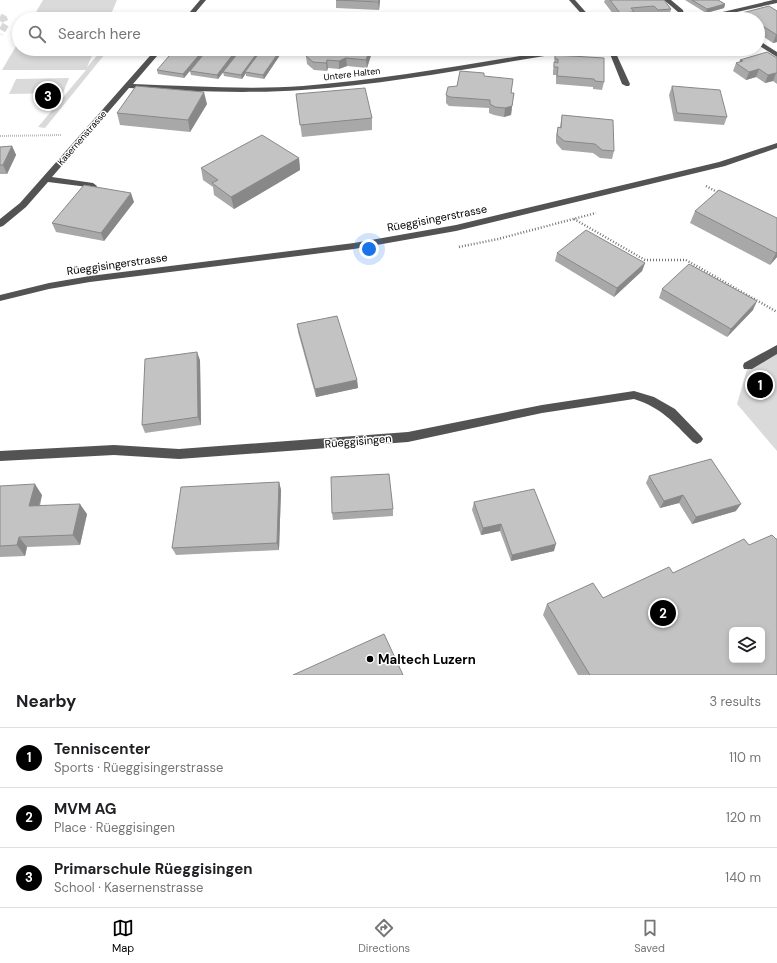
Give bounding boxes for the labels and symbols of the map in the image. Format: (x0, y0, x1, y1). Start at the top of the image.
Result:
street label: Untere Halten (323, 65, 381, 83)
pin: 3 (35, 81, 61, 111)
street label: Kasernenstrasse (55, 108, 109, 168)
street label: Rüeggisingerstrasse (386, 201, 488, 235)
your location (359, 239, 379, 259)
street label: Rüeggisingerstrasse (66, 250, 168, 278)
pin: 1 (747, 370, 773, 400)
street label: Rüeggisingen (324, 431, 392, 451)
pin: 2 (650, 598, 676, 628)
place label: Maltech Luzern (378, 651, 476, 668)
marker: Maltech Luzern (365, 654, 375, 664)

